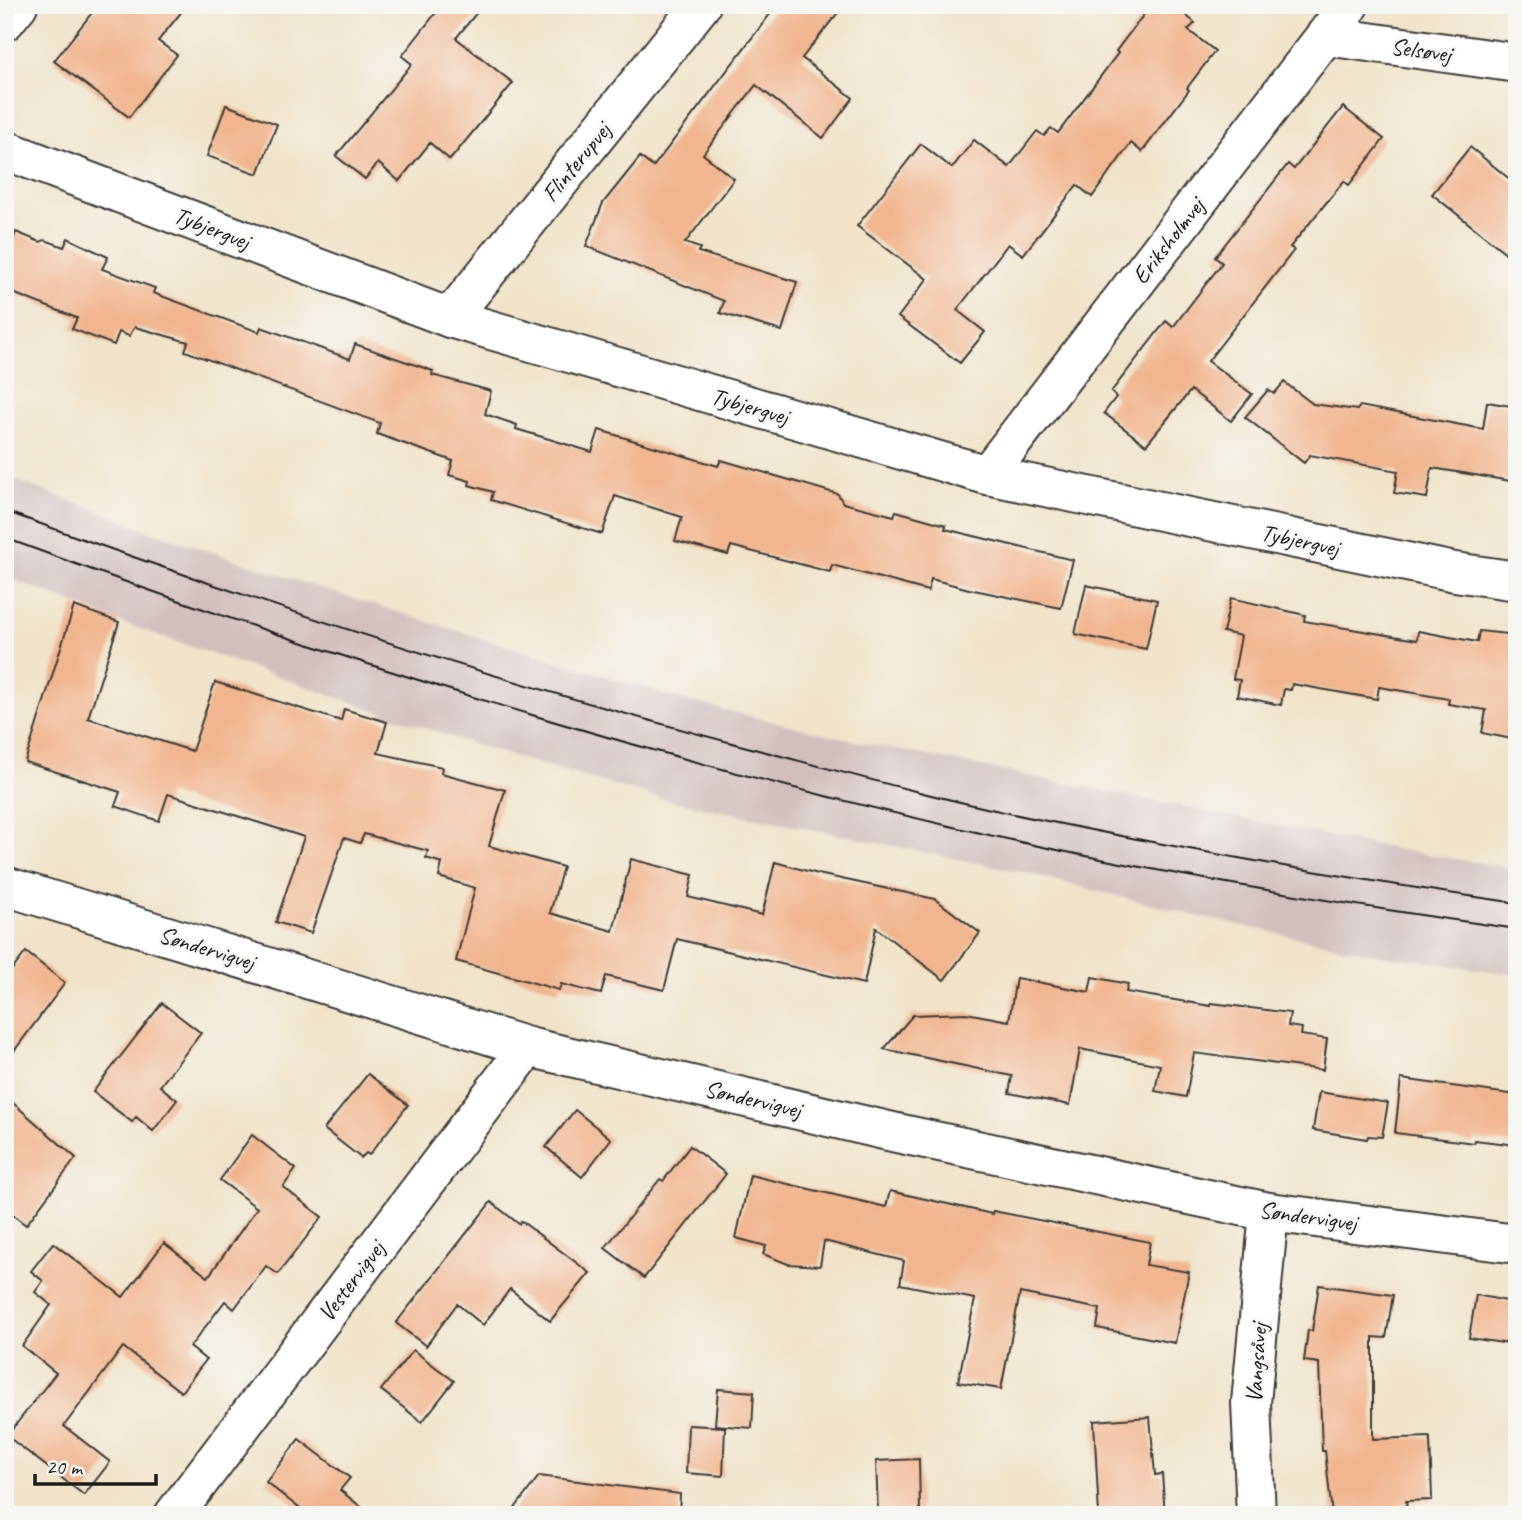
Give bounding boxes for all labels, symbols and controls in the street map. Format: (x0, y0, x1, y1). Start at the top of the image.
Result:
street label: Selsøvej (1389, 31, 1456, 70)
street label: Flinterupvej (535, 114, 619, 208)
street label: Eriksholmvej (1125, 190, 1213, 290)
street label: Tybjergvej (170, 200, 257, 257)
street label: Tybjergvej (708, 381, 795, 432)
street label: Tybjergvej (1258, 517, 1345, 564)
street label: Søndervigvej (156, 919, 261, 978)
street label: Søndervigvej (702, 1073, 807, 1125)
street label: Søndervigvej (1257, 1194, 1362, 1238)
street label: Vestervigvej (311, 1232, 393, 1327)
street label: Vangsåvej (1238, 1319, 1274, 1404)
scale bar (35, 1443, 156, 1487)
text: 20 m (46, 1454, 84, 1480)

